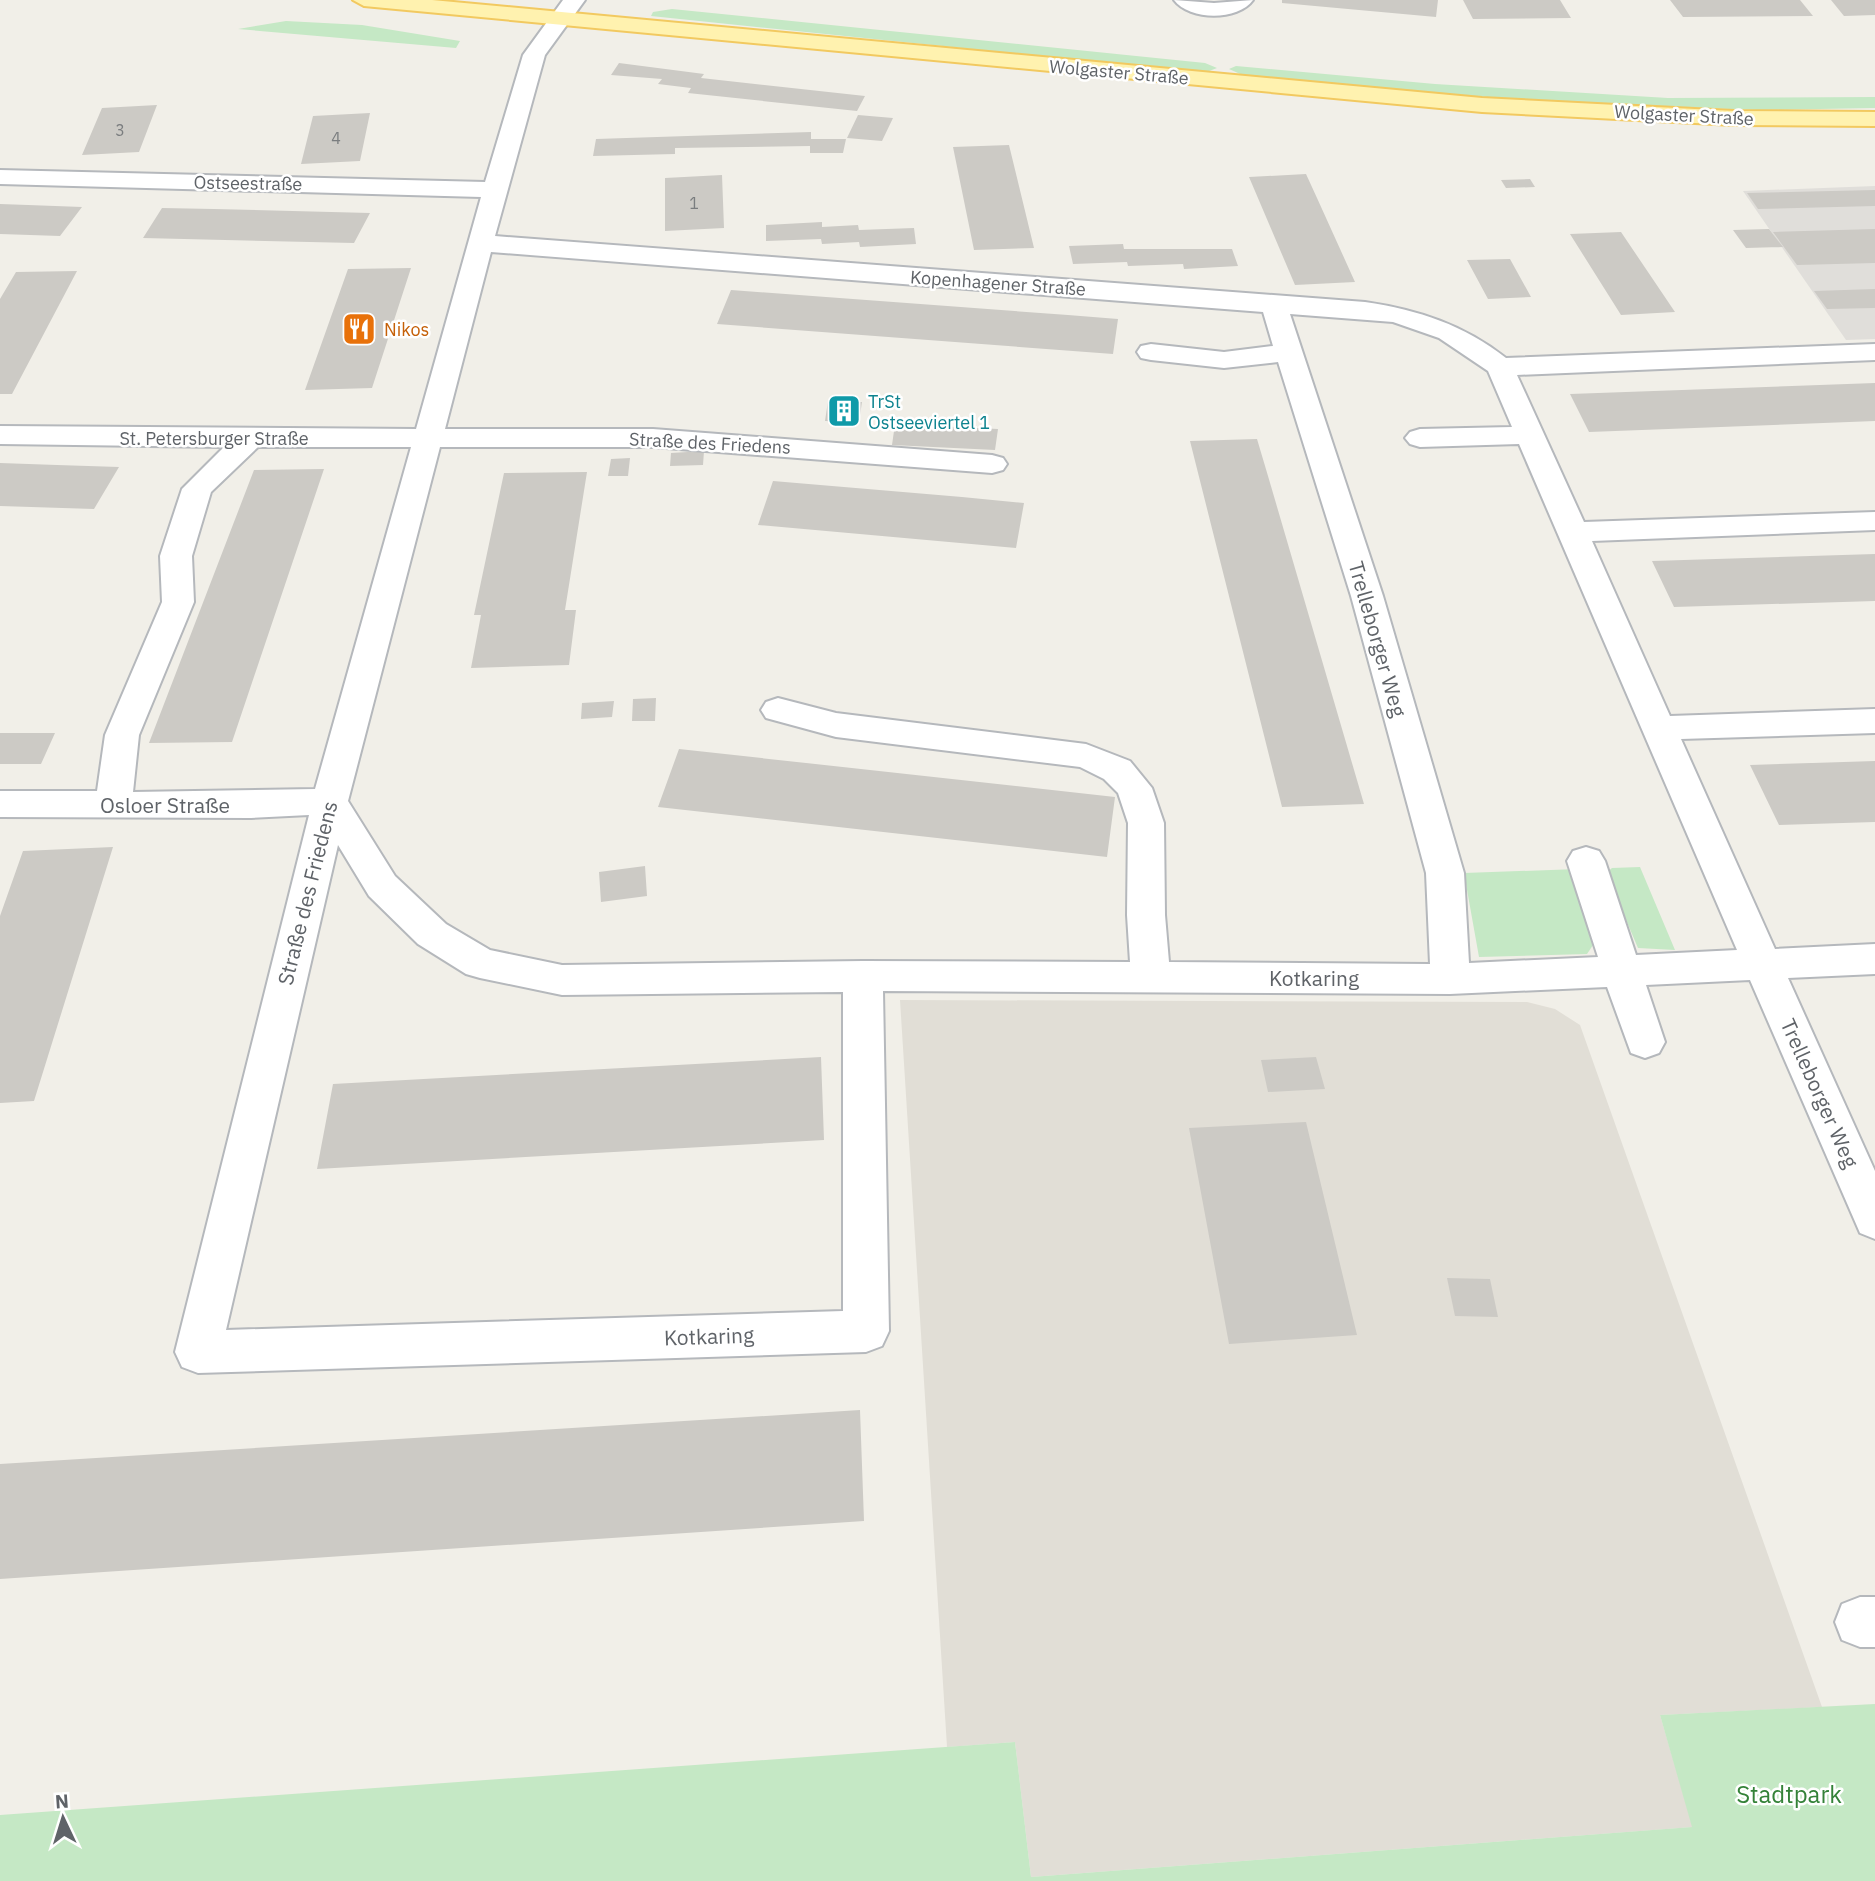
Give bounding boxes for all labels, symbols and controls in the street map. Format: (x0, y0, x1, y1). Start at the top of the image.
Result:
street label: Wolgaster Straße (1048, 54, 1190, 90)
street label: Wolgaster Straße (1614, 100, 1754, 130)
house number: 3 (115, 120, 125, 140)
house number: 4 (331, 128, 341, 148)
street label: Ostseestraße (193, 171, 303, 195)
house number: 1 (689, 193, 699, 213)
street label: Kopenhagener Straße (909, 265, 1087, 301)
restaurant icon: Nikos (340, 310, 378, 348)
place label: Nikos (384, 318, 429, 341)
place label: TrSt Ostseeviertel 1 (868, 390, 990, 434)
building icon: TrSt Ostseeviertel 1 (825, 392, 863, 430)
street label: St. Petersburger Straße (119, 427, 309, 450)
street label: Straße des Friedens (629, 427, 791, 459)
street label: Trelleborger Weg (1342, 558, 1414, 720)
street label: Osloer Straße (100, 791, 230, 819)
street label: Straße des Friedens (271, 798, 343, 988)
street label: Kotkaring (1269, 964, 1359, 992)
street label: Trelleborger Weg (1775, 1014, 1865, 1172)
street label: Kotkaring (663, 1320, 755, 1352)
park label: Stadtpark (1736, 1778, 1842, 1810)
north arrow (28, 1783, 98, 1853)
text: N (54, 1789, 70, 1813)

